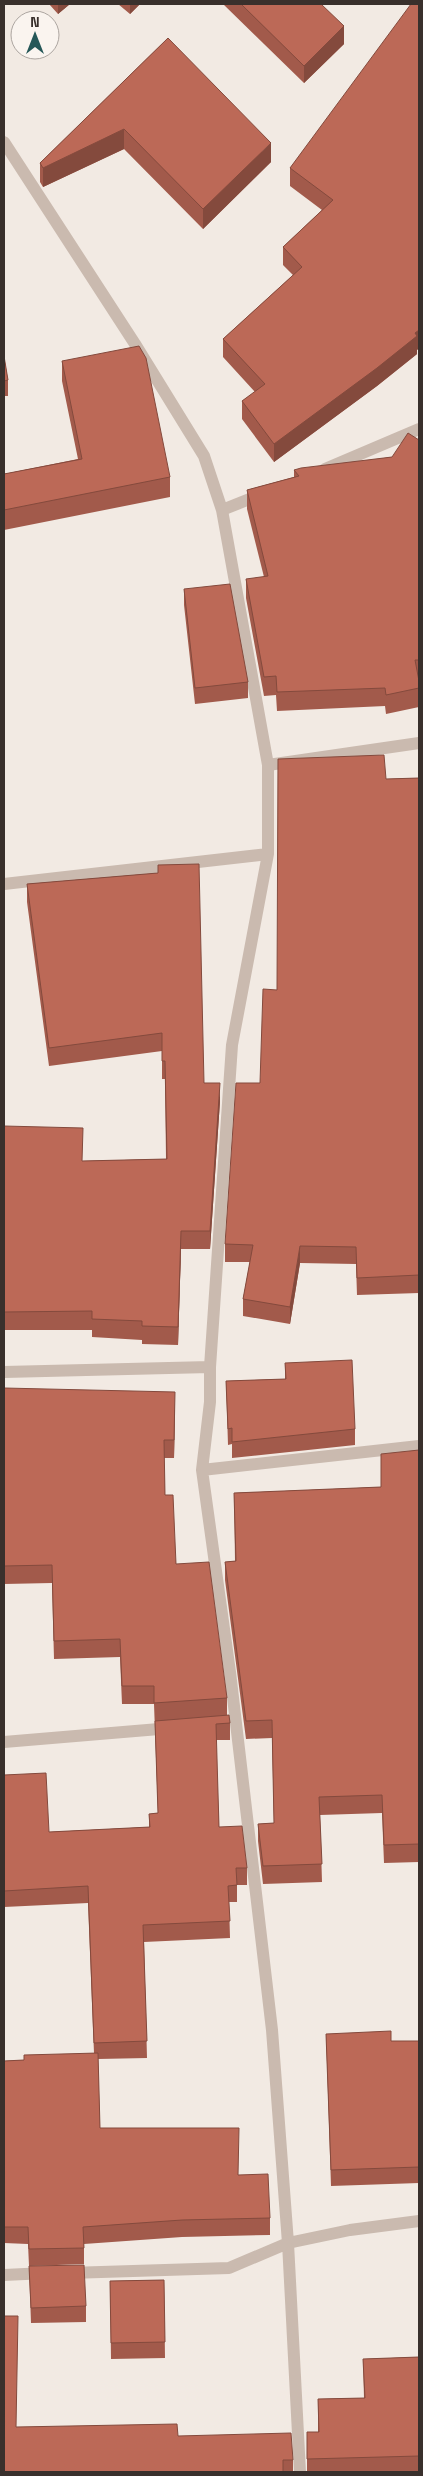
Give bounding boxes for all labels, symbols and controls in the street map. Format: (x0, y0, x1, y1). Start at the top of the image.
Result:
north arrow (10, 10, 60, 60)
text: N (30, 13, 40, 31)

